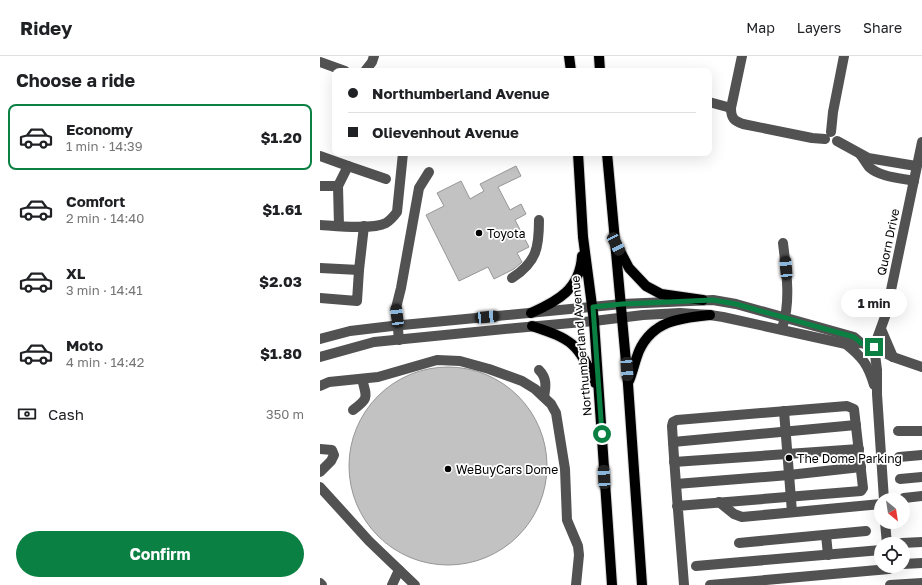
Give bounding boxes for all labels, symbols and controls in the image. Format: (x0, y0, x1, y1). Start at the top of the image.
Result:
text: Ridey (20, 16, 72, 39)
text: Map (746, 19, 775, 36)
text: Layers (797, 19, 841, 36)
text: Share (863, 19, 902, 36)
text: Choose a ride (16, 69, 135, 91)
text: Northumberland Avenue (372, 84, 550, 102)
icon: car (18, 119, 54, 155)
text: Economy (66, 120, 133, 138)
text: Olievenhout Avenue (372, 123, 519, 141)
text: $1.20 (261, 128, 302, 146)
text: 1 min · 14:39 (66, 138, 143, 154)
icon: car (18, 191, 54, 227)
text: Comfort (66, 192, 125, 210)
text: $1.61 (262, 200, 302, 218)
street label: Quorn Drive (874, 207, 902, 277)
text: 2 min · 14:40 (66, 210, 144, 226)
place label: Toyota (487, 226, 526, 241)
marker: Toyota (474, 228, 484, 238)
car (605, 231, 627, 257)
car (779, 256, 793, 280)
icon: car (18, 263, 54, 299)
text: XL (66, 264, 85, 282)
text: $2.03 (259, 272, 302, 290)
street label: Northumberland Avenue (567, 275, 595, 417)
text: 3 min · 14:41 (66, 282, 143, 298)
callout: 1 min (841, 289, 907, 317)
text: 1 min (858, 295, 890, 311)
car (390, 303, 404, 329)
car (475, 310, 499, 324)
icon: car (18, 335, 54, 371)
text: Moto (66, 336, 103, 354)
route end (865, 338, 883, 356)
text: $1.80 (260, 344, 302, 362)
text: 4 min · 14:42 (66, 354, 144, 370)
car (620, 357, 634, 381)
icon: cash (16, 403, 38, 425)
text: Cash (48, 405, 84, 423)
text: 350 m (266, 406, 304, 422)
route start (593, 425, 611, 443)
place label: The Dome Parking (797, 451, 902, 466)
marker: The Dome Parking (784, 453, 794, 463)
place label: WeBuyCars Dome (456, 462, 558, 477)
marker: WeBuyCars Dome (443, 464, 453, 474)
car (597, 465, 611, 489)
north arrow (874, 493, 910, 529)
map controls (874, 493, 910, 573)
button: Confirm (16, 531, 304, 577)
button: locate (874, 537, 910, 573)

